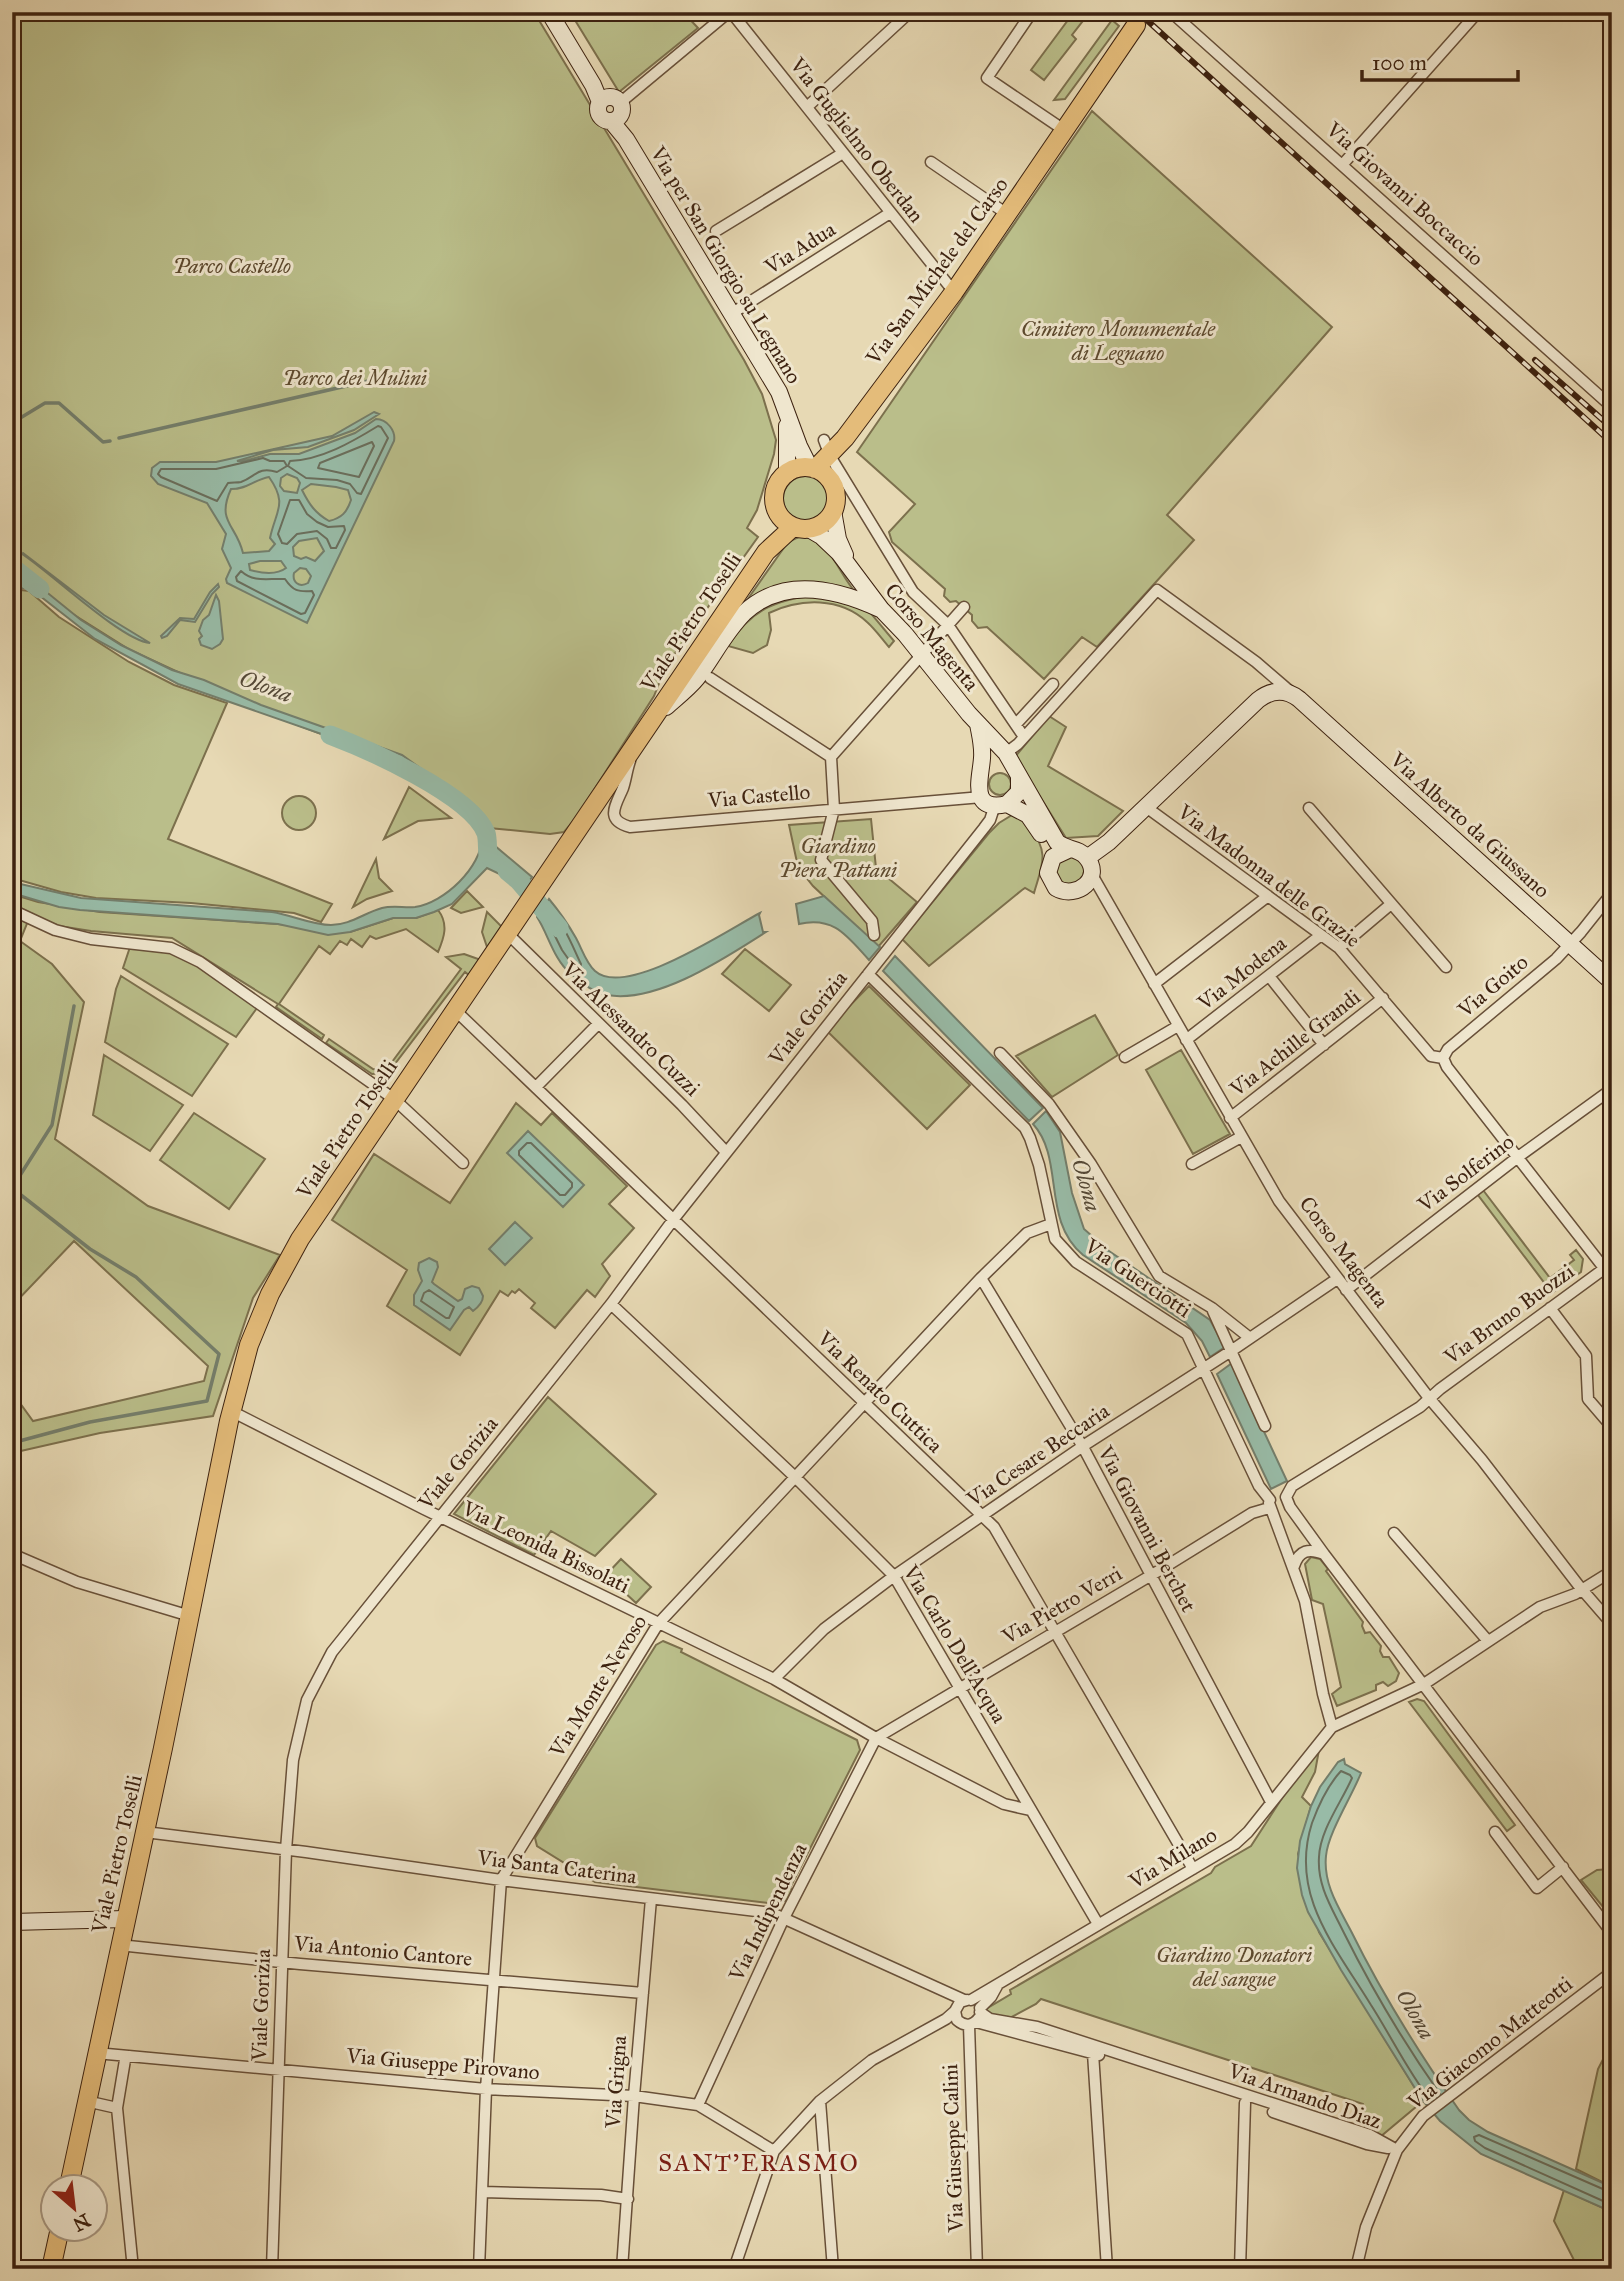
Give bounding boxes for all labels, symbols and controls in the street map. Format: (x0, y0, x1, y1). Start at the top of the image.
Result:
scale bar (1362, 38, 1517, 82)
text: 100 m (1372, 50, 1427, 76)
street label: Via Guglielmo Oberdan (784, 52, 929, 228)
street label: Via Giovanni Boccaccio (1320, 116, 1489, 272)
street label: Via per San Giorgio su Legnano (644, 141, 807, 389)
street label: Via San Michele del Carso (860, 172, 1014, 370)
street label: Via Adua (759, 216, 840, 280)
park label: Parco Castello (173, 253, 291, 279)
park label: Cimitero Monumentale di Legnano (1021, 316, 1216, 366)
park label: Parco dei Mulini (283, 365, 427, 391)
street label: Viale Pietro Toselli (634, 547, 747, 697)
street label: Corso Magenta (879, 578, 985, 696)
water label: Olona (236, 664, 296, 708)
street label: Via Alberto da Giussano (1384, 746, 1555, 904)
street label: Via Castello (706, 779, 812, 814)
street label: Via Madonna delle Grazie (1172, 798, 1366, 953)
park label: Giardino Piera Pattani (779, 833, 897, 883)
street label: Via Modena (1192, 930, 1292, 1016)
street label: Via Goito (1452, 949, 1534, 1024)
street label: Via Alessandro Cuzzi (556, 956, 706, 1102)
street label: Viale Gorizia (763, 966, 853, 1071)
street label: Via Achille Grandi (1224, 984, 1366, 1103)
street label: Viale Pietro Toselli (290, 1054, 403, 1204)
street label: Via Solferino (1412, 1128, 1519, 1218)
water label: Olona (1066, 1155, 1108, 1215)
street label: Corso Magenta (1294, 1191, 1394, 1313)
street label: Via Guerciotti (1079, 1232, 1196, 1323)
street label: Via Bruno Buozzi (1438, 1258, 1579, 1370)
street label: Via Renato Cuttica (811, 1325, 948, 1458)
street label: Via Cesare Beccaria (961, 1398, 1114, 1513)
street label: Viale Gorizia (412, 1411, 503, 1516)
street label: Via Giovanni Berchet (1092, 1441, 1202, 1617)
street label: Via Leonida Bissolati (457, 1495, 634, 1599)
street label: Via Carlo Dell'Acqua (897, 1559, 1012, 1728)
street label: Via Pietro Verri (997, 1560, 1127, 1650)
street label: Via Monte Nevoso (543, 1610, 652, 1763)
street label: Viale Pietro Toselli (86, 1772, 148, 1937)
street label: Via Milano (1124, 1822, 1222, 1895)
street label: Via Indipendenza (723, 1839, 813, 1986)
street label: Via Santa Caterina (475, 1844, 638, 1890)
street label: Via Antonio Cantore (292, 1930, 473, 1972)
park label: Giardino Donatori del sangue (1156, 1942, 1312, 1992)
street label: Viale Gorizia (246, 1948, 276, 2062)
street label: Via Giacomo Matteotti (1402, 1971, 1578, 2116)
water label: Olona (1390, 1984, 1442, 2044)
street label: Via Grigna (600, 2035, 632, 2130)
street label: Via Giuseppe Pirovano (344, 2043, 541, 2085)
street label: Via Armando Diaz (1224, 2057, 1385, 2134)
street label: Via Giuseppe Calini (937, 2063, 969, 2234)
district label: SANT'ERASMO (658, 2148, 860, 2178)
north arrow (38, 2172, 108, 2242)
text: N (69, 2209, 94, 2237)

